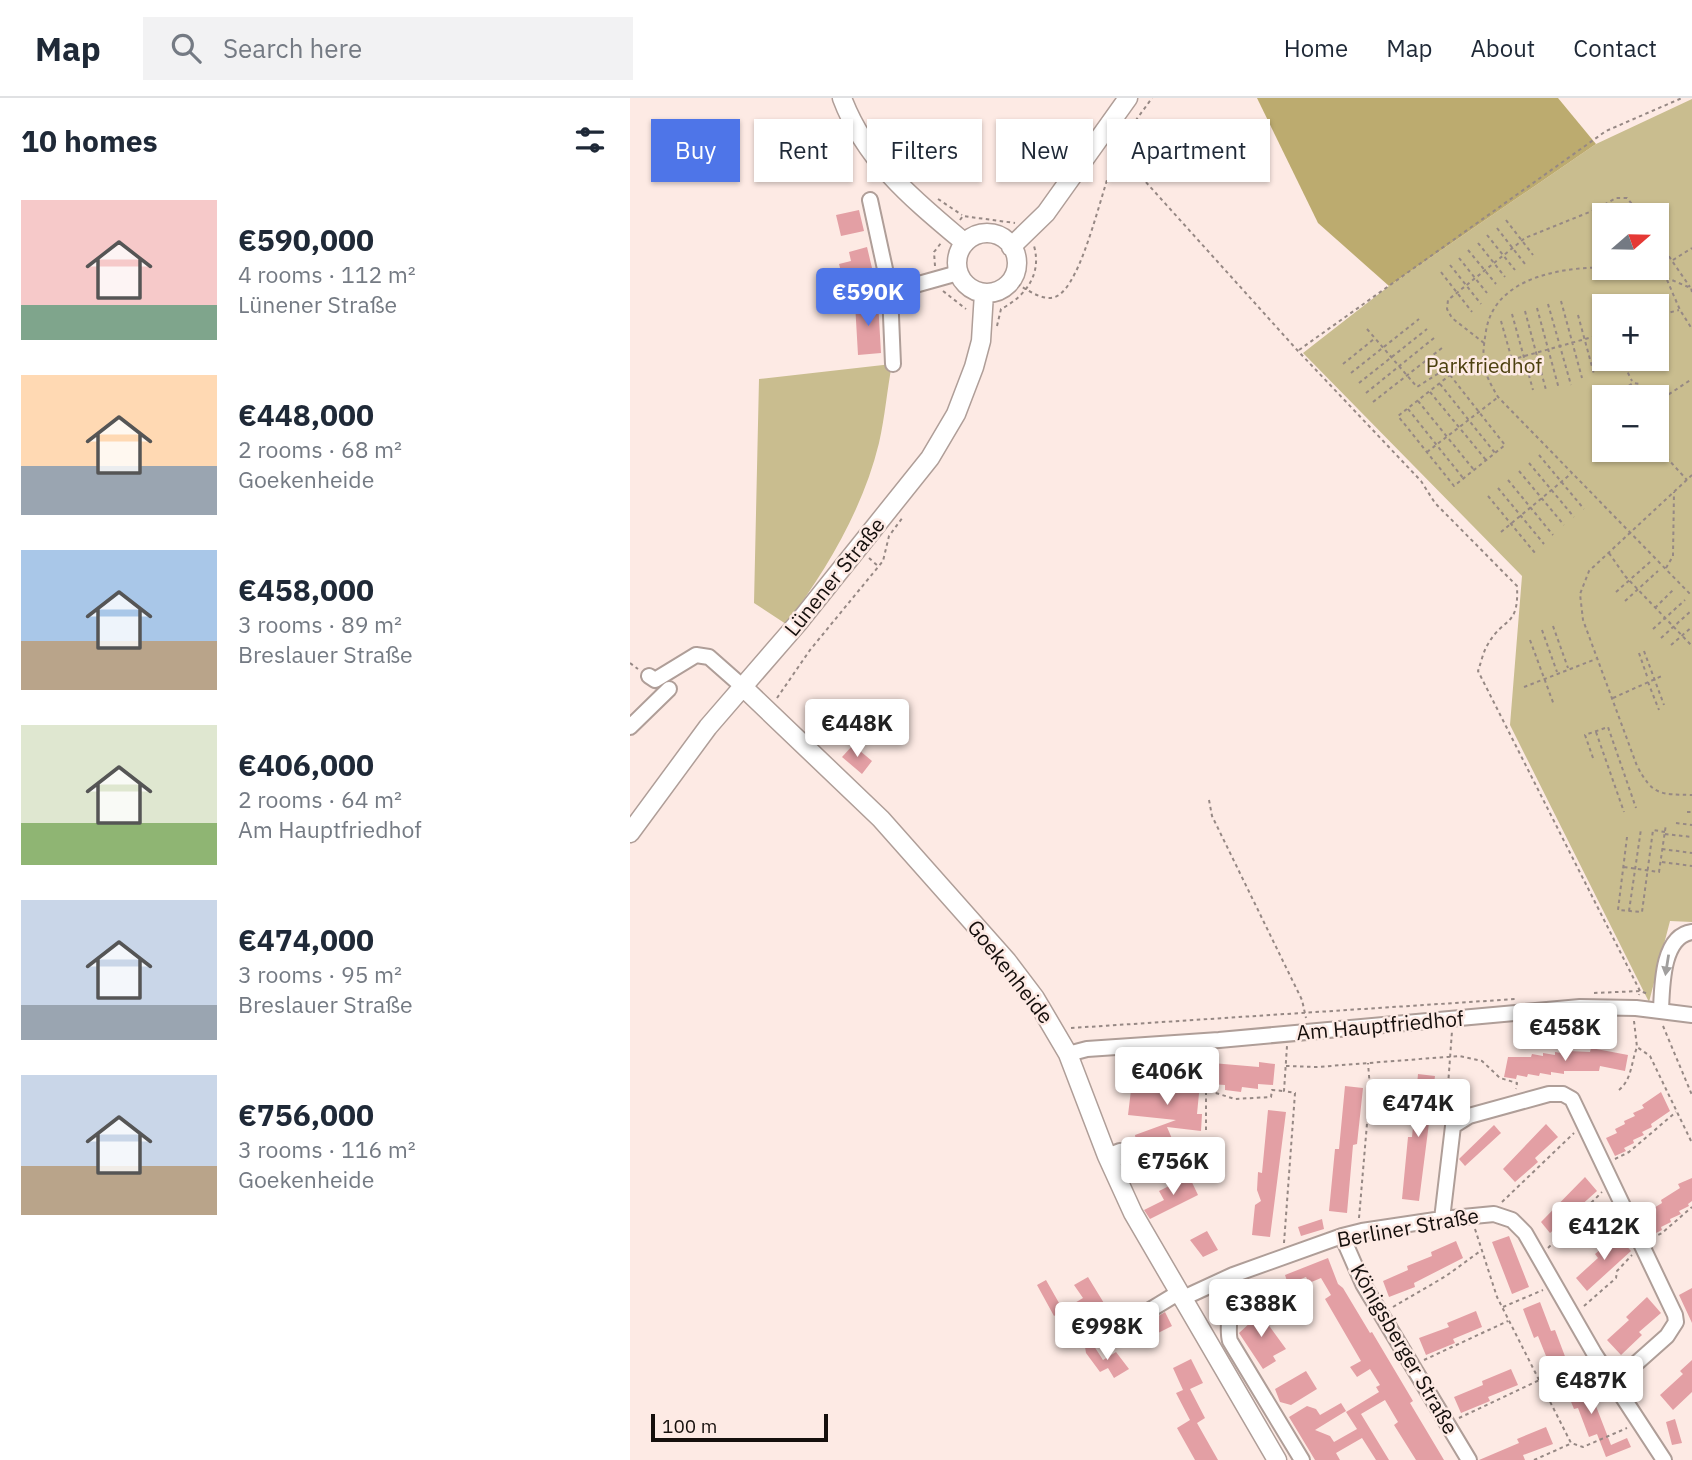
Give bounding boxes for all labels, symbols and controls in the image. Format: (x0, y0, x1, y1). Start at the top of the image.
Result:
search box (143, 17, 633, 80)
text: Map (35, 27, 101, 70)
icon: search (167, 29, 205, 67)
text: Search here (223, 31, 362, 65)
text: Home (1284, 32, 1348, 64)
text: Map (1386, 32, 1432, 64)
text: About (1470, 32, 1535, 64)
text: Contact (1573, 32, 1657, 64)
chip: Buy (651, 119, 740, 182)
chip: Rent (754, 119, 853, 182)
chip: Filters (867, 119, 982, 182)
chip: New (996, 119, 1093, 182)
chip: Apartment (1107, 119, 1270, 182)
text: 10 homes (21, 121, 158, 160)
icon: filters (571, 121, 609, 159)
north arrow (1592, 203, 1670, 280)
map controls (1592, 203, 1669, 462)
text: €590,000 (238, 220, 374, 259)
icon: home (77, 228, 161, 312)
text: 4 rooms · 112 m² (238, 259, 416, 289)
pin: €590K (819, 268, 917, 328)
text: €590K (832, 276, 904, 306)
text: Lünener Straße (238, 289, 397, 319)
button: + (1592, 294, 1669, 371)
park label: Parkfriedhof (1426, 351, 1542, 379)
button: − (1592, 385, 1669, 462)
text: €448,000 (238, 395, 374, 434)
icon: home (77, 403, 161, 487)
text: 2 rooms · 68 m² (238, 434, 402, 464)
text: Goekenheide (238, 464, 374, 494)
street label: Lünener Straße (778, 511, 891, 642)
text: €458,000 (238, 570, 374, 609)
icon: home (77, 578, 161, 662)
text: 3 rooms · 89 m² (238, 609, 402, 639)
text: Breslauer Straße (238, 639, 413, 669)
pin: €448K (808, 700, 906, 759)
text: €448K (821, 707, 893, 737)
text: €406,000 (238, 745, 374, 784)
icon: home (77, 753, 161, 837)
text: 2 rooms · 64 m² (238, 784, 402, 814)
text: Am Hauptfriedhof (238, 814, 422, 844)
street label: Goekenheide (961, 914, 1060, 1029)
text: €474,000 (238, 920, 374, 959)
icon: home (77, 928, 161, 1012)
one-way arrow (1661, 954, 1672, 976)
text: 3 rooms · 95 m² (238, 959, 402, 989)
text: Breslauer Straße (238, 989, 413, 1019)
street label: Am Hauptfriedhof (1295, 1004, 1465, 1046)
pin: €458K (1516, 1004, 1614, 1063)
text: €458K (1529, 1011, 1601, 1041)
pin: €406K (1118, 1048, 1216, 1107)
text: €406K (1131, 1055, 1203, 1085)
pin: €474K (1369, 1080, 1467, 1139)
text: €474K (1382, 1087, 1454, 1117)
text: €756,000 (238, 1095, 374, 1134)
icon: home (77, 1103, 161, 1187)
text: 3 rooms · 116 m² (238, 1134, 416, 1164)
pin: €756K (1124, 1138, 1222, 1197)
text: €756K (1137, 1145, 1209, 1175)
text: Goekenheide (238, 1164, 374, 1194)
street label: Berliner Straße (1335, 1201, 1481, 1253)
pin: €412K (1555, 1202, 1653, 1262)
text: €412K (1568, 1210, 1640, 1240)
street label: Königsberger Straße (1345, 1258, 1465, 1439)
pin: €388K (1212, 1280, 1310, 1339)
text: €388K (1225, 1287, 1297, 1317)
pin: €998K (1058, 1302, 1156, 1362)
text: €998K (1071, 1310, 1143, 1340)
pin: €487K (1542, 1356, 1640, 1416)
text: €487K (1555, 1364, 1627, 1394)
scale bar (651, 1411, 828, 1443)
text: 100 m (662, 1414, 717, 1438)

